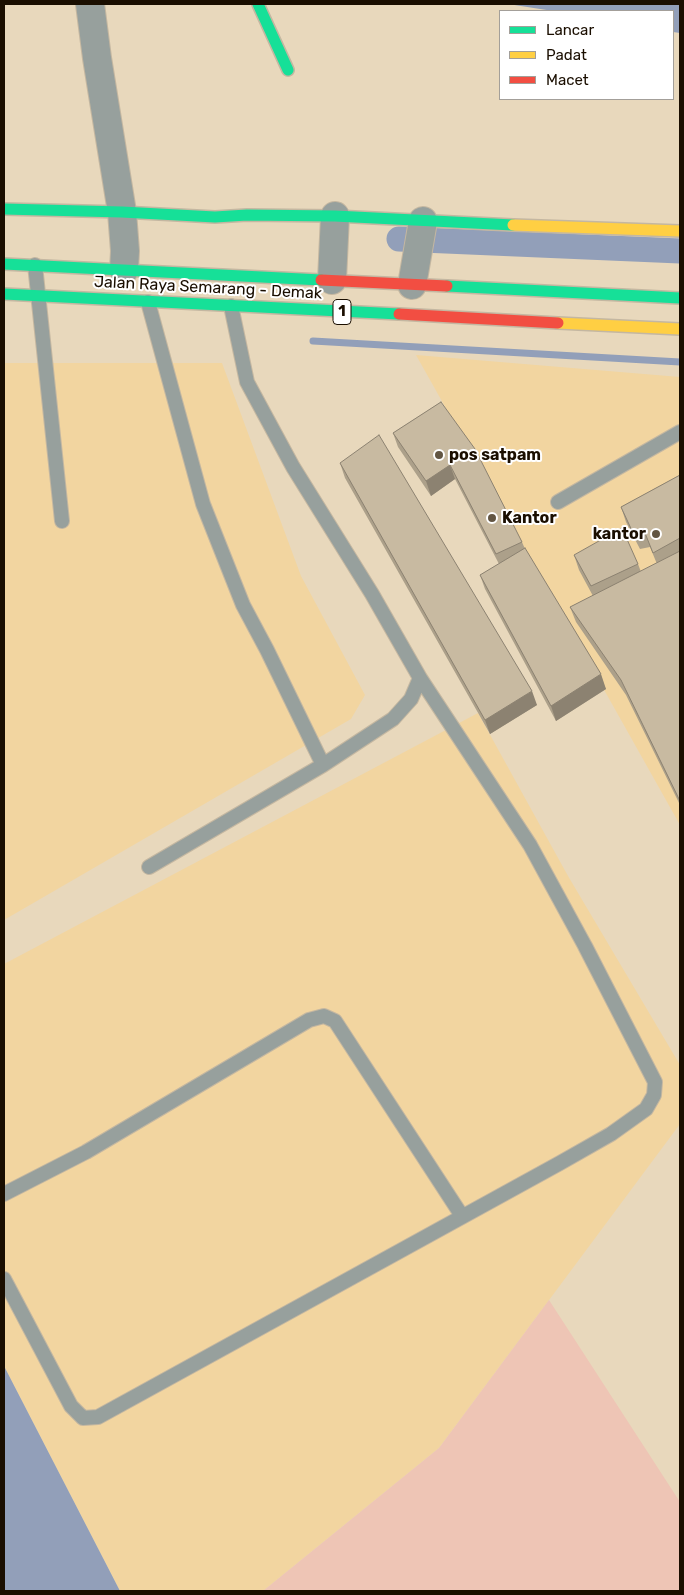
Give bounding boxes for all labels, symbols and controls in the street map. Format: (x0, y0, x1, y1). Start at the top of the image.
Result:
legend (499, 10, 674, 100)
text: Lancar (546, 21, 594, 39)
text: Padat (546, 46, 587, 64)
text: Macet (546, 71, 589, 89)
street label: Jalan Raya Semarang - Demak (93, 272, 323, 304)
road number: 1 (333, 300, 351, 324)
place label: pos satpam (449, 445, 541, 465)
marker: pos satpam (433, 449, 445, 461)
place label: Kantor (502, 508, 557, 528)
marker: Kantor (486, 512, 498, 524)
place label: kantor (593, 524, 646, 544)
marker: kantor (650, 528, 662, 540)

